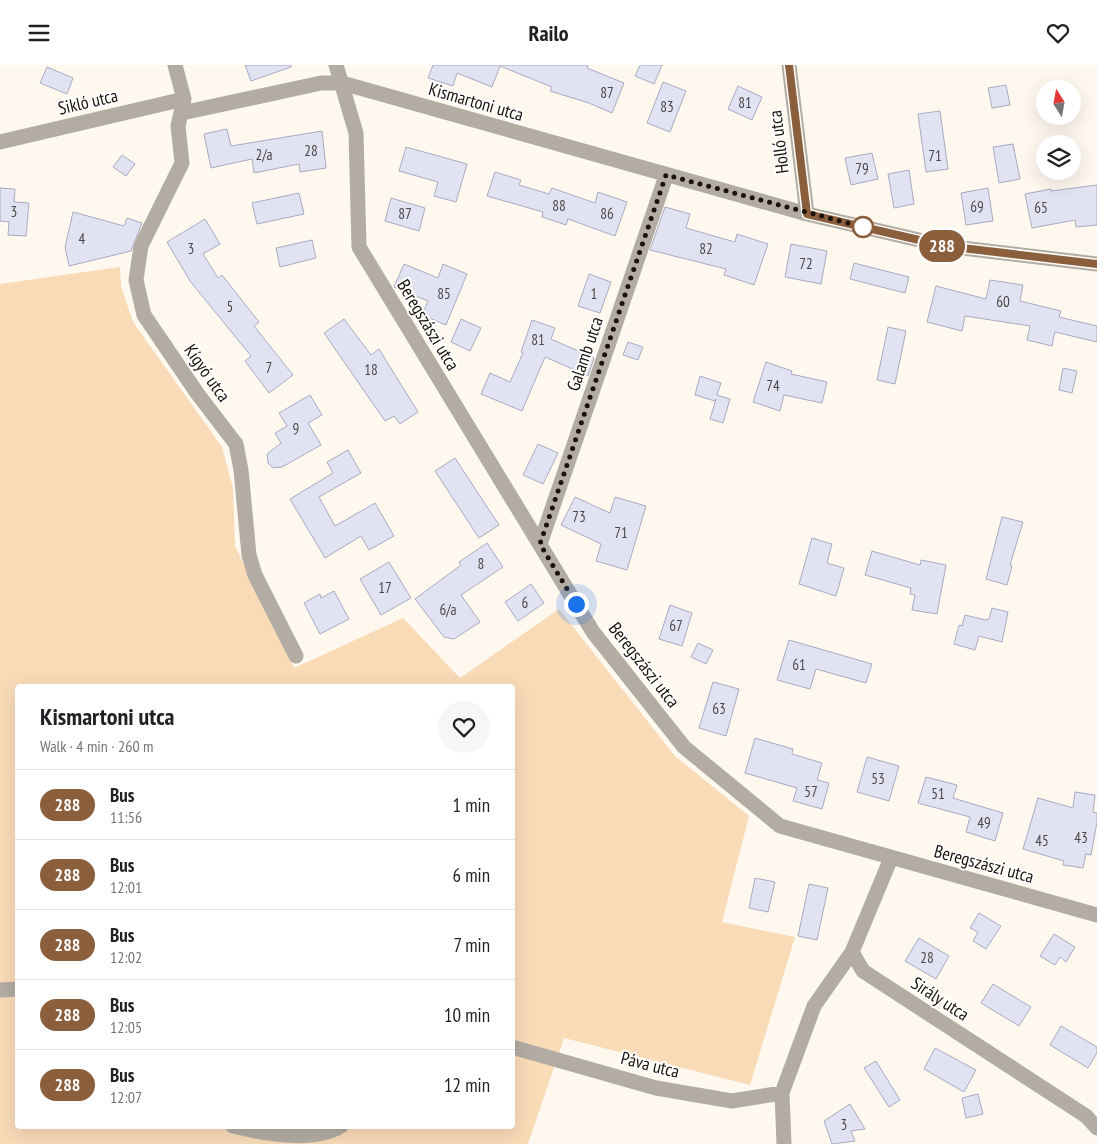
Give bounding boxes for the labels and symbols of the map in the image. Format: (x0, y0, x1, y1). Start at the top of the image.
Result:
street label: Kismartoni utca (426, 77, 526, 126)
north arrow (1036, 80, 1081, 125)
street label: Sikló utca (56, 83, 120, 120)
house number: 87 (600, 83, 614, 102)
house number: 81 (738, 93, 752, 112)
house number: 83 (660, 97, 674, 116)
street label: Holló utca (763, 109, 794, 175)
house number: 28 (304, 141, 318, 160)
house number: 2/a (255, 145, 273, 164)
house number: 71 (928, 146, 942, 165)
house number: 79 (855, 159, 869, 178)
house number: 88 (552, 196, 566, 215)
house number: 69 (970, 197, 984, 216)
house number: 65 (1034, 198, 1048, 217)
house number: 3 (11, 202, 17, 221)
house number: 87 (398, 204, 412, 223)
house number: 86 (600, 204, 614, 223)
unlabelled marker (852, 216, 874, 238)
house number: 4 (79, 229, 86, 248)
line badge: 288 (913, 230, 971, 262)
house number: 3 (188, 239, 194, 258)
house number: 82 (699, 239, 713, 258)
house number: 72 (799, 254, 813, 273)
street label: Beregszászi utca (392, 275, 465, 374)
house number: 85 (437, 284, 451, 303)
house number: 1 (591, 284, 597, 303)
house number: 60 (996, 292, 1010, 311)
house number: 5 (227, 297, 233, 316)
street label: Galamb utca (561, 314, 608, 394)
house number: 81 (531, 330, 545, 349)
street label: Kígyó utca (179, 339, 236, 406)
house number: 7 (266, 358, 272, 377)
house number: 18 (364, 360, 378, 379)
house number: 74 (766, 376, 780, 395)
house number: 9 (293, 419, 299, 438)
house number: 73 (572, 507, 586, 526)
house number: 71 (614, 523, 628, 542)
house number: 8 (478, 554, 484, 573)
house number: 17 (378, 578, 392, 597)
your location (564, 592, 589, 617)
house number: 6 (522, 593, 529, 612)
house number: 6/a (439, 600, 457, 619)
house number: 67 (669, 616, 683, 635)
street label: Beregszászi utca (604, 617, 685, 712)
house number: 61 (792, 655, 806, 674)
house number: 63 (712, 699, 726, 718)
house number: 53 (871, 769, 885, 788)
house number: 57 (804, 782, 818, 801)
house number: 51 (931, 784, 945, 803)
house number: 49 (977, 813, 991, 832)
house number: 43 (1074, 828, 1088, 847)
house number: 45 (1035, 831, 1049, 850)
street label: Beregszászi utca (932, 839, 1036, 888)
house number: 28 (920, 948, 934, 967)
street label: Sirály utca (907, 971, 973, 1026)
street label: Páva utca (618, 1046, 682, 1083)
house number: 3 (841, 1115, 847, 1134)

